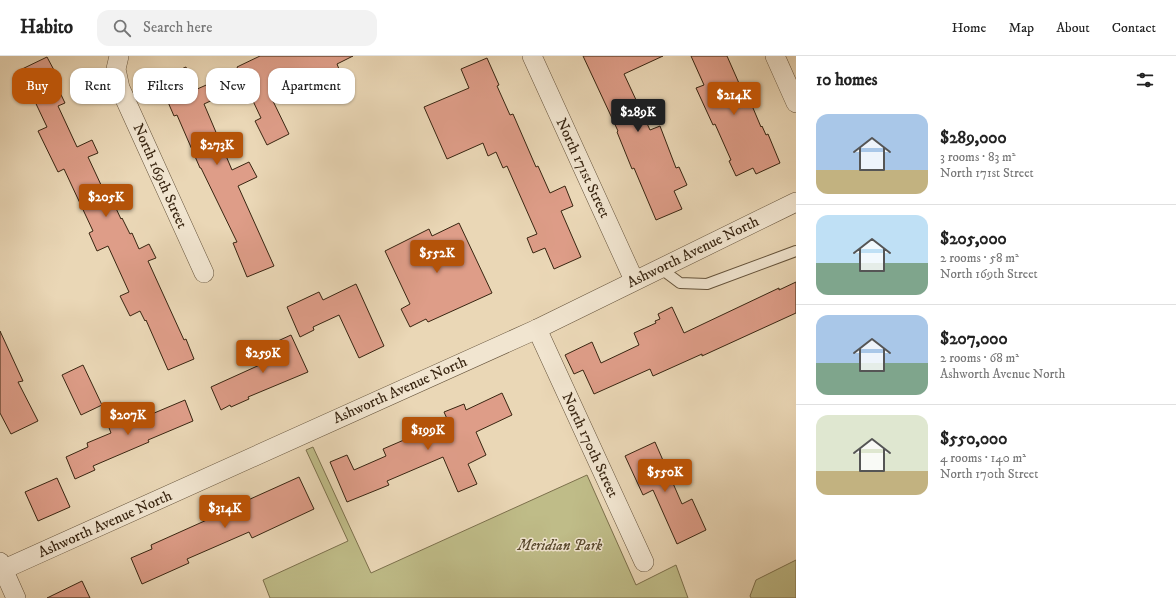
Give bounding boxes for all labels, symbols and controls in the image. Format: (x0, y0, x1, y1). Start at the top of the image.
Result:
search box (97, 10, 377, 46)
text: Habito (20, 16, 73, 39)
icon: search (111, 17, 133, 39)
text: Search here (143, 18, 212, 37)
text: Home (952, 19, 986, 37)
text: Map (1008, 19, 1034, 37)
text: About (1056, 19, 1090, 37)
text: Contact (1112, 19, 1156, 37)
chip: Buy (12, 68, 62, 104)
chip: Rent (70, 68, 125, 104)
chip: Filters (133, 68, 198, 104)
chip: New (206, 68, 260, 104)
chip: Apartment (268, 68, 355, 104)
text: 10 homes (816, 69, 878, 91)
icon: filters (1134, 69, 1156, 91)
pin: $214K (706, 82, 762, 116)
text: $214K (717, 87, 751, 103)
pin: $289K (610, 99, 666, 133)
text: $289K (620, 104, 656, 120)
street label: North 171st Street (552, 115, 615, 221)
street label: North 169th Street (128, 121, 192, 232)
text: $289,000 (940, 127, 1007, 149)
icon: home (848, 130, 896, 178)
pin: $273K (189, 132, 245, 166)
text: $273K (200, 137, 234, 153)
text: 3 rooms · 83 m² (940, 149, 1016, 165)
text: North 171st Street (940, 165, 1034, 181)
pin: $205K (78, 184, 134, 218)
text: $205K (88, 189, 124, 205)
street label: Ashworth Avenue North (624, 212, 762, 292)
text: $205,000 (940, 228, 1007, 250)
icon: home (848, 231, 896, 279)
pin: $552K (409, 240, 465, 274)
text: $552K (419, 245, 455, 261)
text: 2 rooms · 58 m² (940, 250, 1019, 266)
text: North 169th Street (940, 266, 1038, 282)
text: $207,000 (940, 328, 1008, 350)
icon: home (848, 331, 896, 379)
pin: $259K (235, 340, 291, 374)
text: $259K (245, 345, 281, 361)
text: 2 rooms · 68 m² (940, 350, 1019, 366)
street label: Ashworth Avenue North (330, 352, 470, 428)
text: Ashworth Avenue North (940, 366, 1065, 382)
street label: North 170th Street (557, 390, 623, 501)
pin: $207K (100, 402, 156, 436)
text: $207K (110, 407, 146, 423)
pin: $199K (400, 417, 456, 451)
text: $199K (411, 422, 445, 438)
text: $550,000 (940, 428, 1007, 450)
icon: home (848, 431, 896, 479)
text: 4 rooms · 140 m² (940, 450, 1026, 466)
pin: $550K (637, 459, 693, 493)
text: $550K (647, 464, 683, 480)
text: North 170th Street (940, 466, 1038, 482)
street label: Ashworth Avenue North (35, 486, 175, 562)
pin: $314K (197, 495, 253, 529)
text: $314K (208, 500, 242, 516)
park label: Meridian Park (517, 536, 603, 555)

